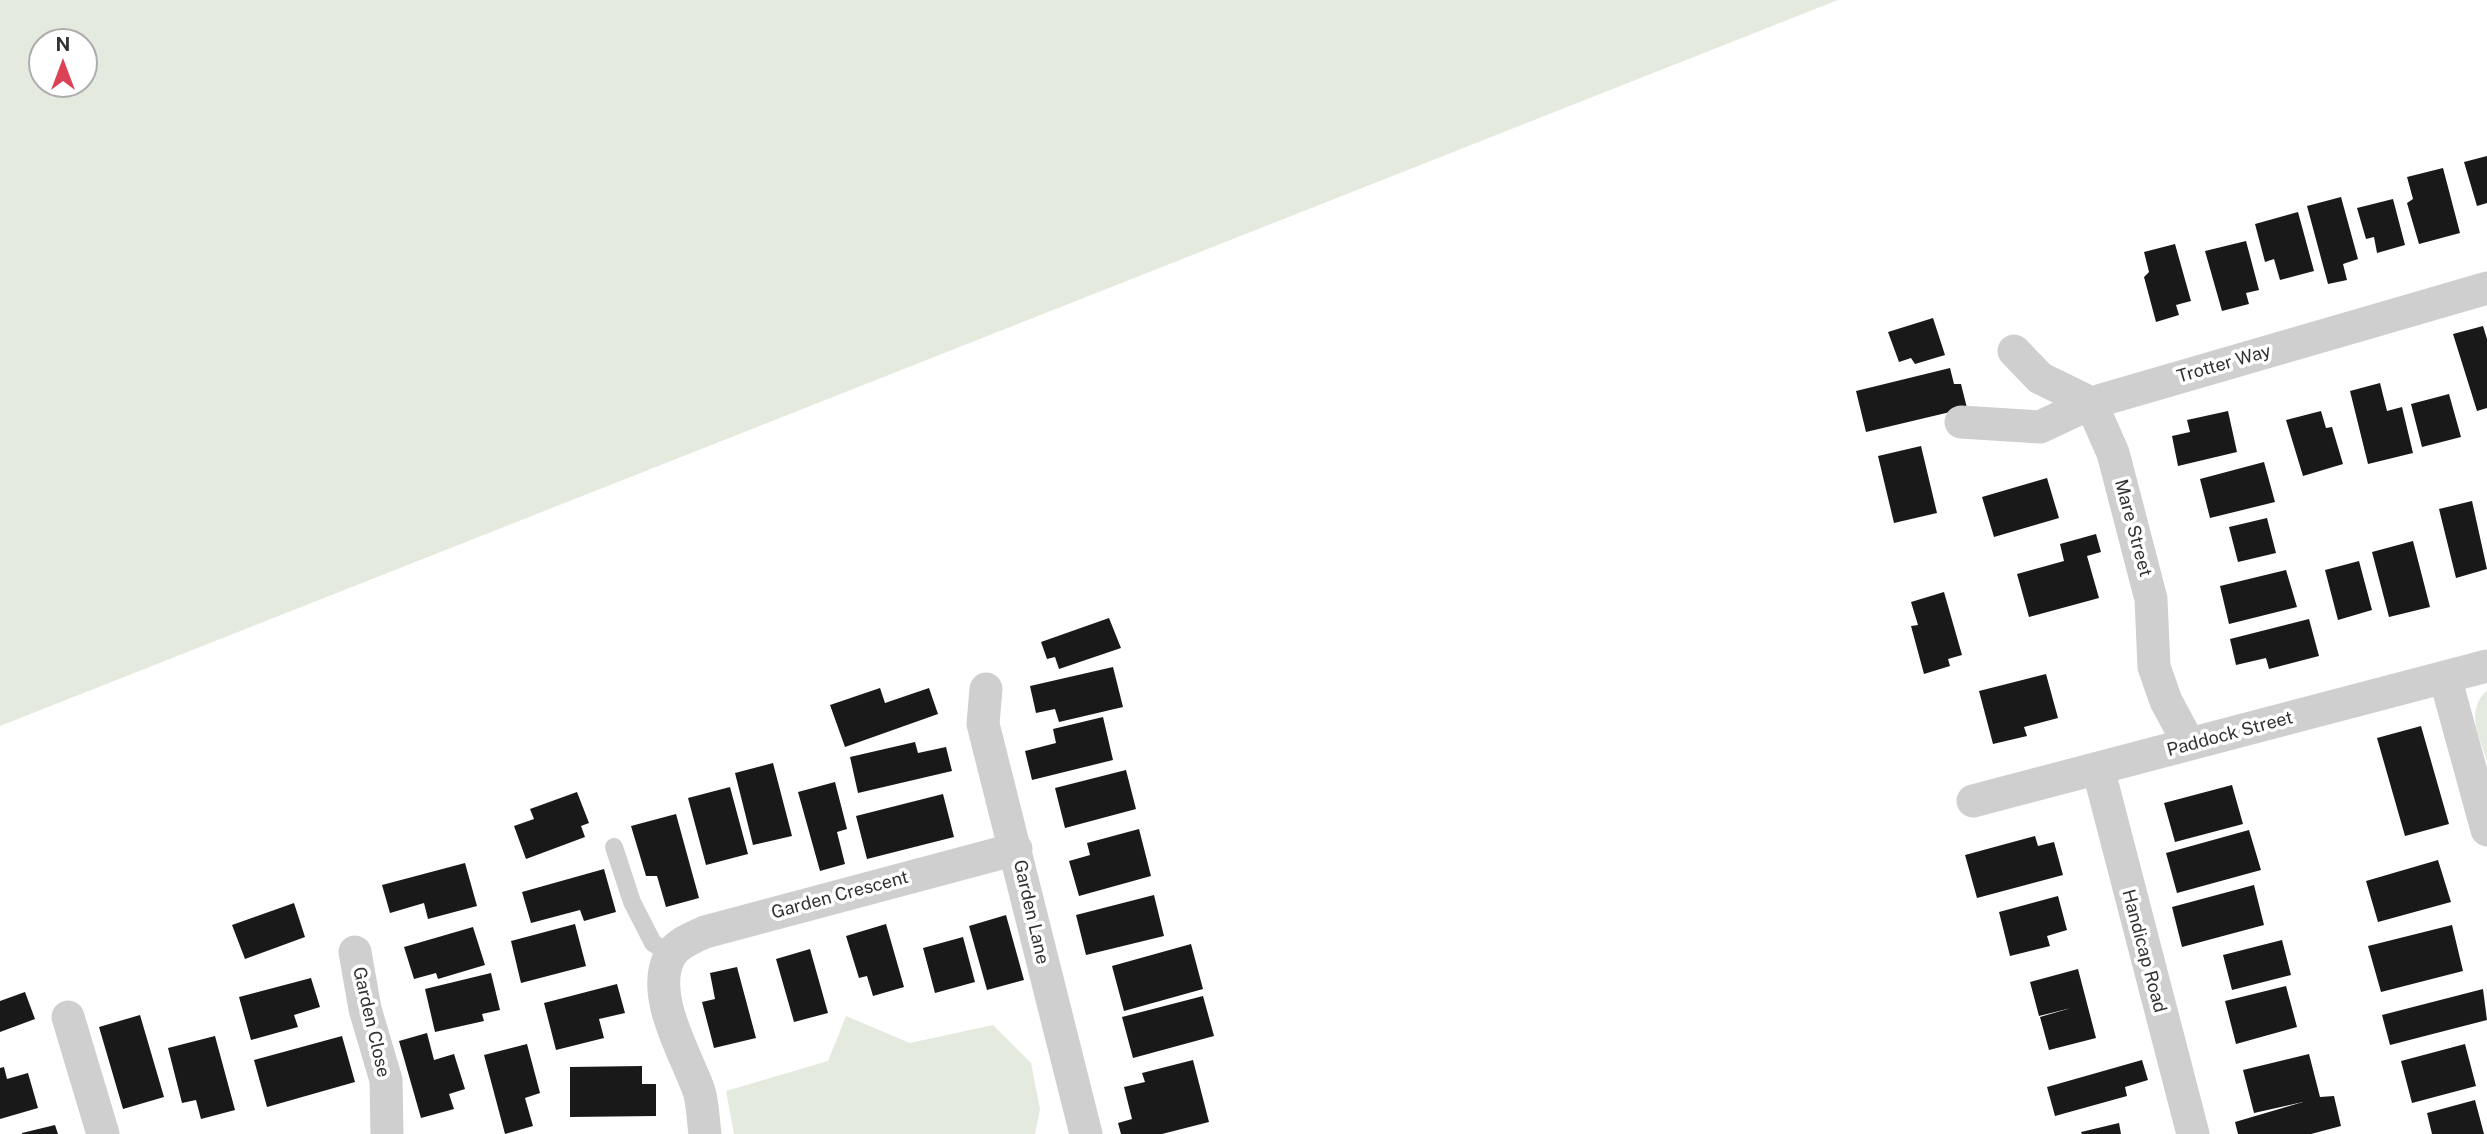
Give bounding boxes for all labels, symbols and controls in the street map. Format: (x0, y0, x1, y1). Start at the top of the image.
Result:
north arrow (28, 28, 98, 98)
text: N (56, 33, 70, 55)
street label: Trotter Way (2174, 340, 2274, 388)
street label: Mare Street (2110, 477, 2156, 579)
street label: Paddock Street (2165, 707, 2295, 761)
street label: Garden Lane (1009, 858, 1053, 966)
street label: Garden Crescent (769, 866, 911, 924)
street label: Handicap Road (2117, 887, 2171, 1015)
street label: Garden Close (348, 965, 394, 1079)

